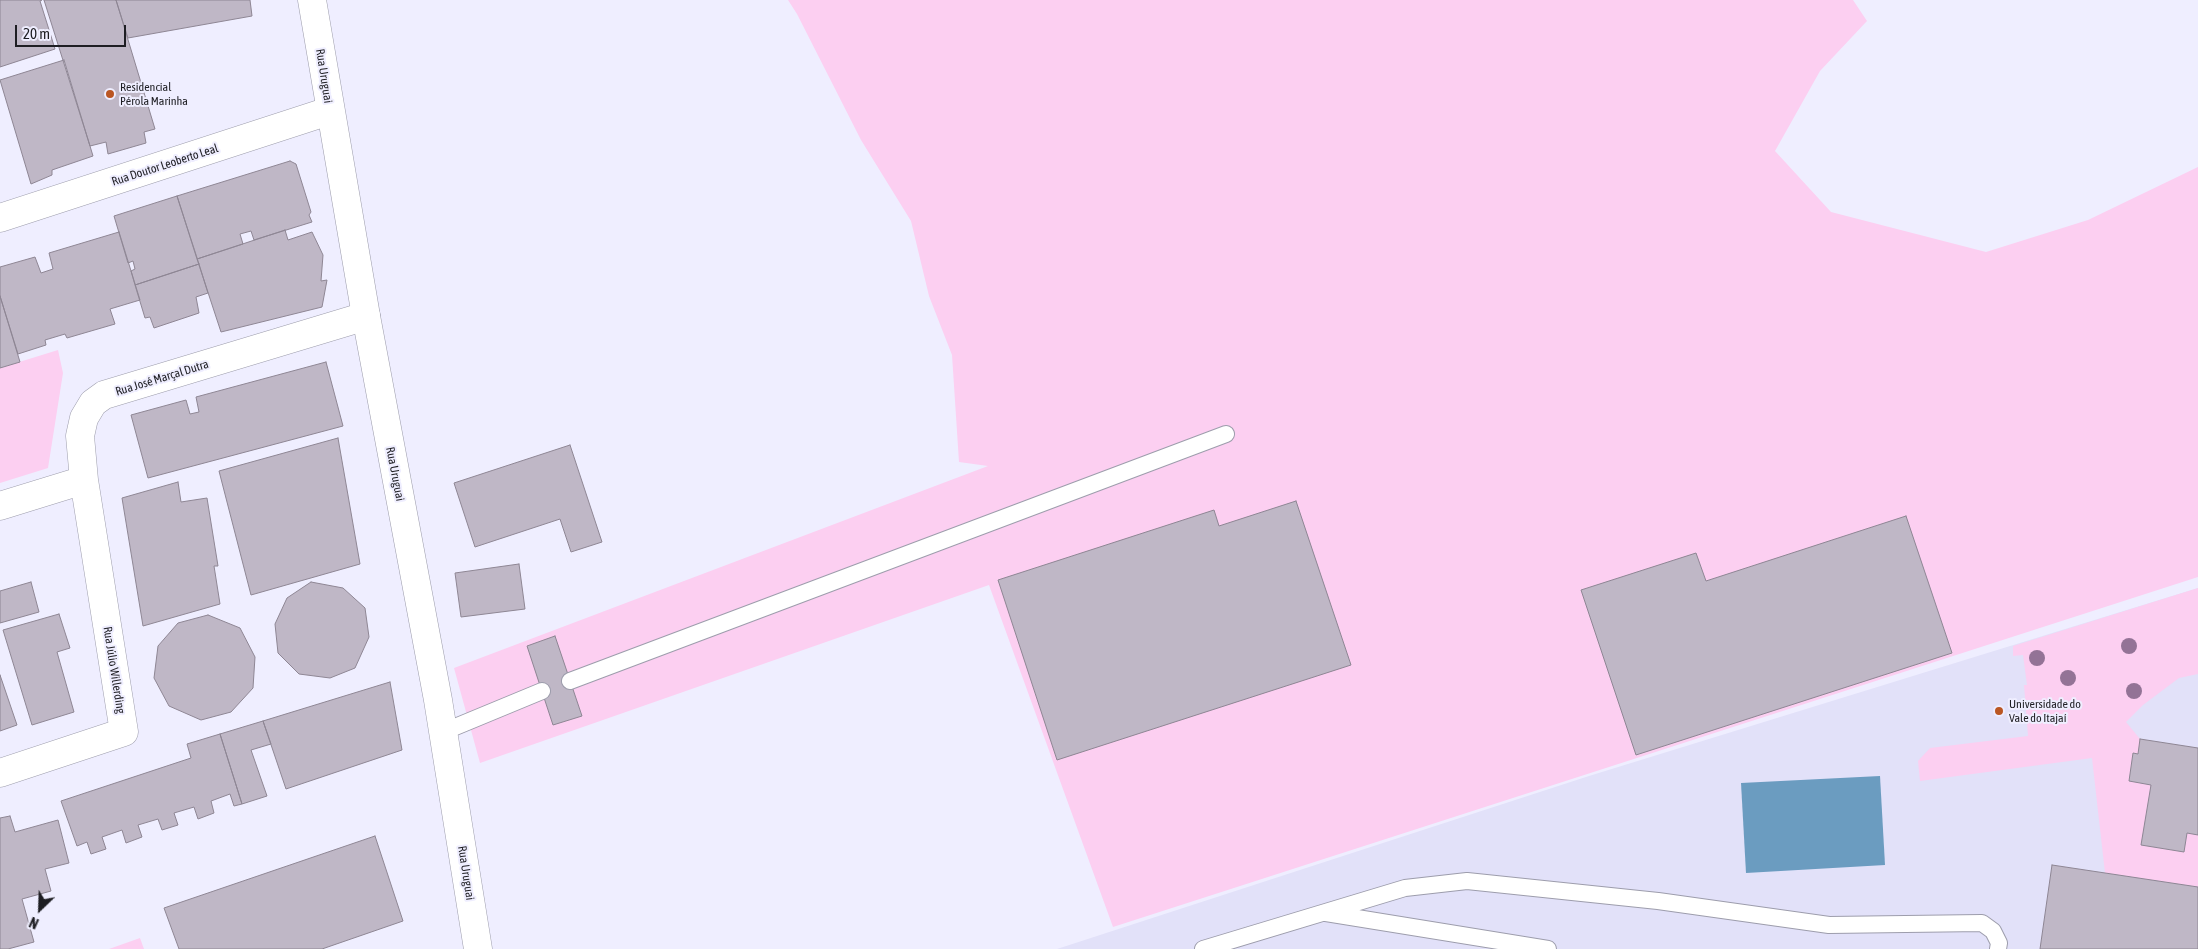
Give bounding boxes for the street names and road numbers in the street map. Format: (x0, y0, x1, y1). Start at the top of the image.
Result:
street label: Rua Uruguai (313, 48, 335, 104)
street label: Rua Doutor Leoberto Leal (110, 141, 220, 189)
street label: Rua José Marçal Dutra (114, 357, 210, 399)
street label: Rua Uruguai (383, 446, 407, 502)
street label: Rua Júlio Willerding (100, 625, 128, 715)
street label: Rua Uruguai (455, 845, 477, 901)

